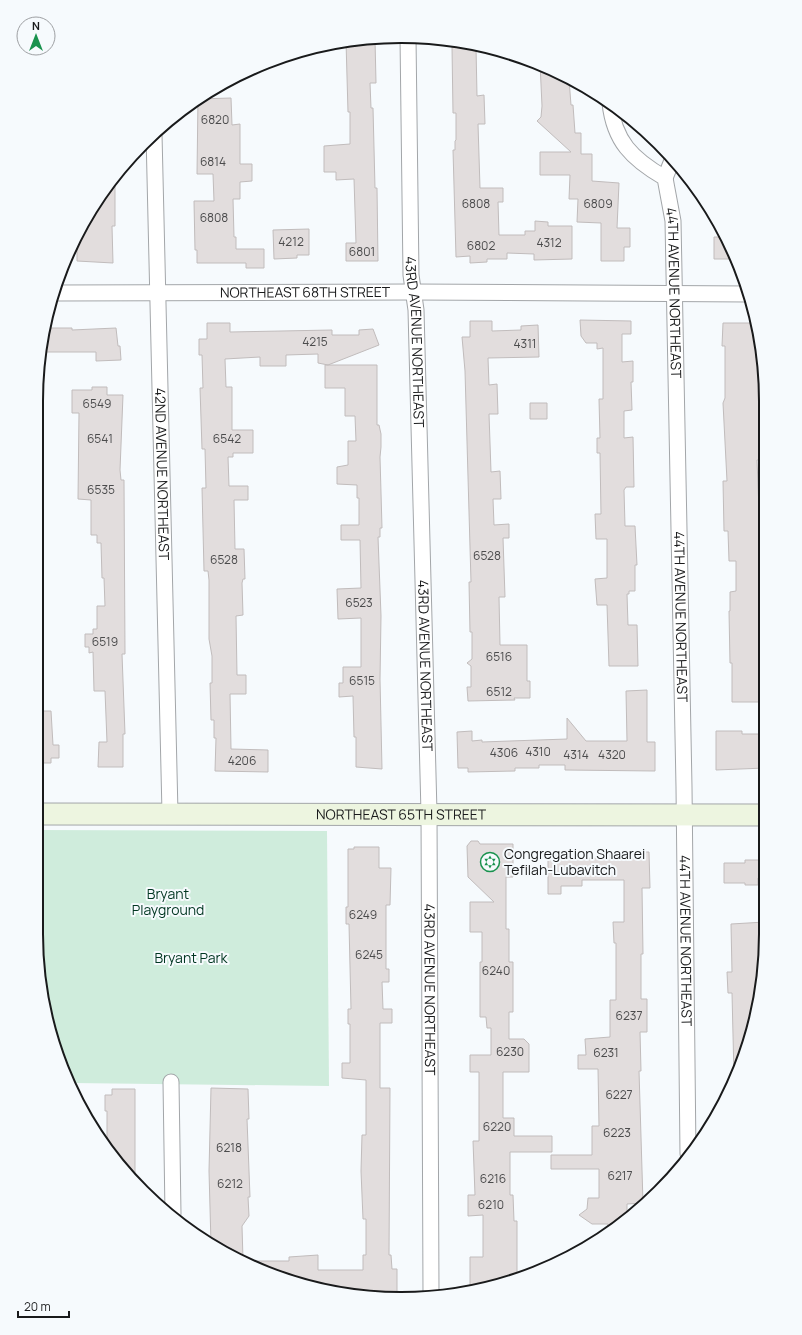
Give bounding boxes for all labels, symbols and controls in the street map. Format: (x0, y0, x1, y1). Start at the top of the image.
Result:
north arrow (16, 16, 56, 56)
text: N (32, 18, 40, 33)
house number: 6820 (201, 111, 229, 128)
house number: 6814 (200, 153, 226, 170)
house number: 6808 (462, 195, 490, 212)
house number: 6809 (583, 195, 613, 212)
street label: 44TH AVENUE NORTHEAST (662, 206, 686, 379)
house number: 6808 (200, 209, 228, 226)
house number: 4212 (278, 233, 304, 250)
house number: 4312 (536, 234, 562, 251)
house number: 6802 (467, 237, 495, 254)
house number: 6801 (349, 243, 375, 260)
street label: 43RD AVENUE NORTHEAST (402, 256, 429, 428)
street label: NORTHEAST 68TH STREET (220, 282, 391, 302)
house number: 4215 (302, 333, 328, 350)
house number: 4311 (513, 335, 537, 352)
street label: 42ND AVENUE NORTHEAST (151, 387, 174, 561)
house number: 6549 (83, 395, 111, 412)
house number: 6541 (87, 430, 113, 447)
house number: 6542 (213, 430, 241, 447)
house number: 6535 (87, 481, 115, 498)
street label: 44TH AVENUE NORTHEAST (670, 531, 692, 703)
house number: 6528 (473, 547, 501, 564)
house number: 6528 (210, 551, 238, 568)
street label: 43RD AVENUE NORTHEAST (414, 579, 437, 752)
house number: 6523 (345, 594, 373, 611)
house number: 6519 (92, 633, 118, 650)
house number: 6516 (486, 648, 512, 665)
house number: 6515 (349, 672, 375, 689)
house number: 6512 (486, 683, 512, 700)
house number: 4310 (525, 743, 551, 760)
house number: 4306 (490, 744, 518, 761)
house number: 4314 (563, 746, 589, 763)
house number: 4320 (598, 746, 626, 763)
house number: 4206 (228, 752, 256, 769)
street label: NORTHEAST 65TH STREET (316, 804, 487, 824)
place label: Congregation Shaarei Tefilah-Lubavitch (504, 844, 645, 879)
synagogue icon: Congregation Shaarei Tefilah-Lubavitch (479, 851, 501, 873)
street label: 44TH AVENUE NORTHEAST (676, 855, 697, 1027)
park label: Bryant Playground (132, 884, 204, 919)
street label: 43RD AVENUE NORTHEAST (420, 904, 440, 1076)
house number: 6249 (349, 906, 377, 923)
house number: 6245 (355, 946, 383, 963)
park label: Bryant Park (154, 948, 229, 967)
house number: 6240 (482, 962, 510, 979)
house number: 6237 (616, 1007, 642, 1024)
house number: 6230 (496, 1043, 524, 1060)
house number: 6231 (593, 1044, 619, 1061)
house number: 6227 (605, 1086, 633, 1103)
house number: 6220 (483, 1118, 511, 1135)
house number: 6223 (603, 1124, 631, 1141)
house number: 6218 (216, 1139, 242, 1156)
house number: 6217 (608, 1167, 633, 1184)
house number: 6216 (480, 1170, 506, 1187)
house number: 6212 (217, 1175, 243, 1192)
house number: 6210 (478, 1196, 504, 1213)
scale bar (18, 1293, 69, 1319)
text: 20 m (24, 1298, 51, 1315)

